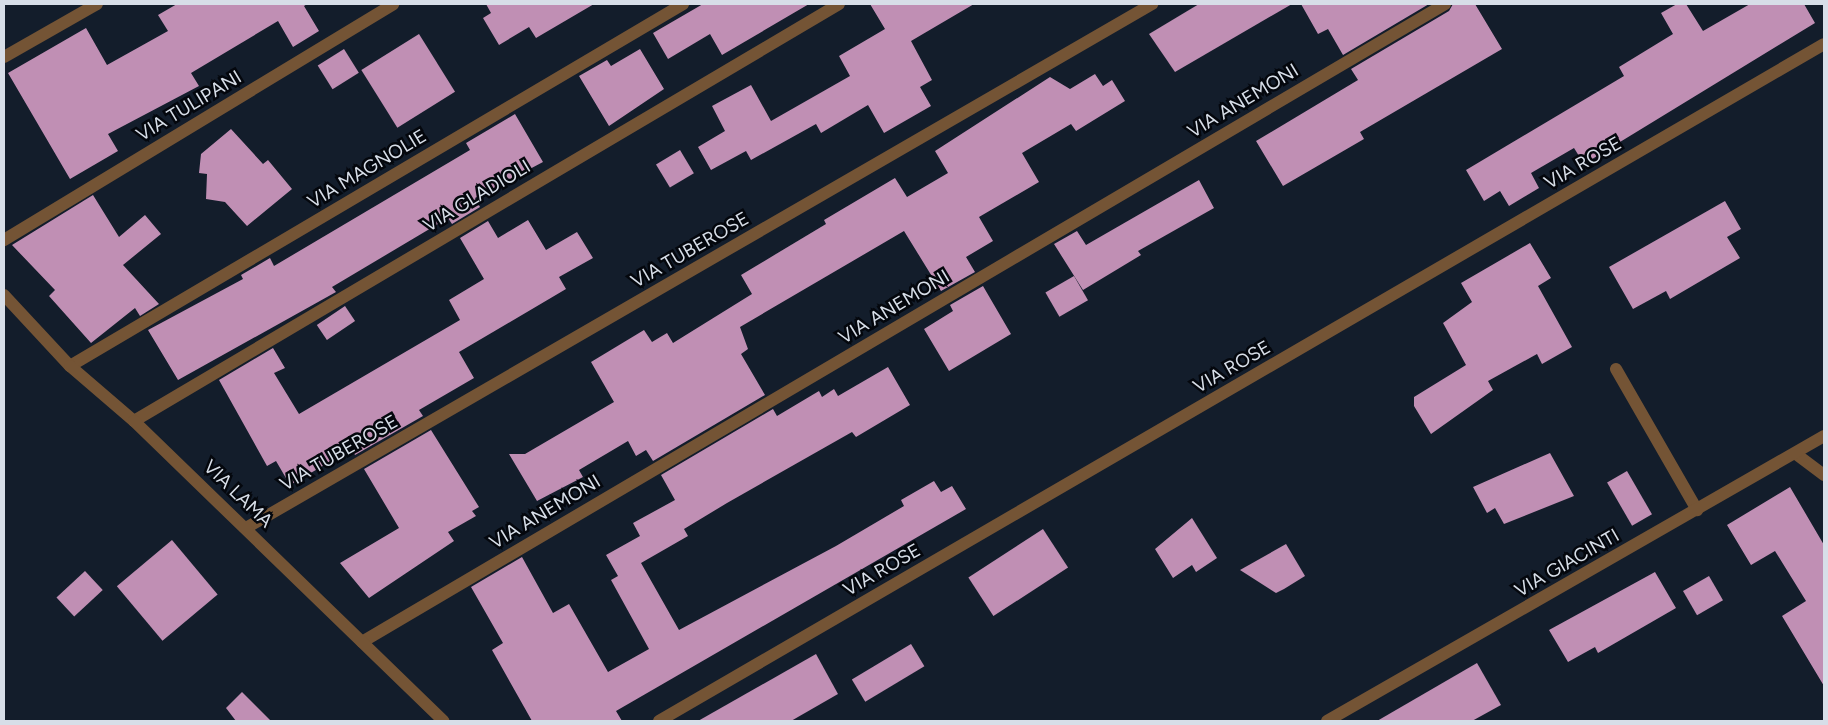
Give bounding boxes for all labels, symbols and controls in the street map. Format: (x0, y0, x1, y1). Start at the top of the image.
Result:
street label: VIA ANEMONI (1183, 59, 1303, 143)
street label: VIA TULIPANI (132, 66, 246, 146)
street label: VIA MAGNOLIE (303, 125, 431, 213)
street label: VIA ROSE (1540, 132, 1626, 194)
street label: VIA GLADIOLI (419, 155, 535, 237)
street label: VIA TUBEROSE (627, 207, 753, 293)
street label: VIA ANEMONI (834, 265, 954, 349)
street label: VIA ROSE (1189, 336, 1275, 398)
street label: VIA TUBEROSE (276, 410, 402, 496)
street label: VIA LAMA (199, 455, 277, 533)
street label: VIA ANEMONI (485, 470, 605, 554)
street label: VIA GIACINTI (1511, 524, 1623, 602)
street label: VIA ROSE (839, 539, 925, 601)

